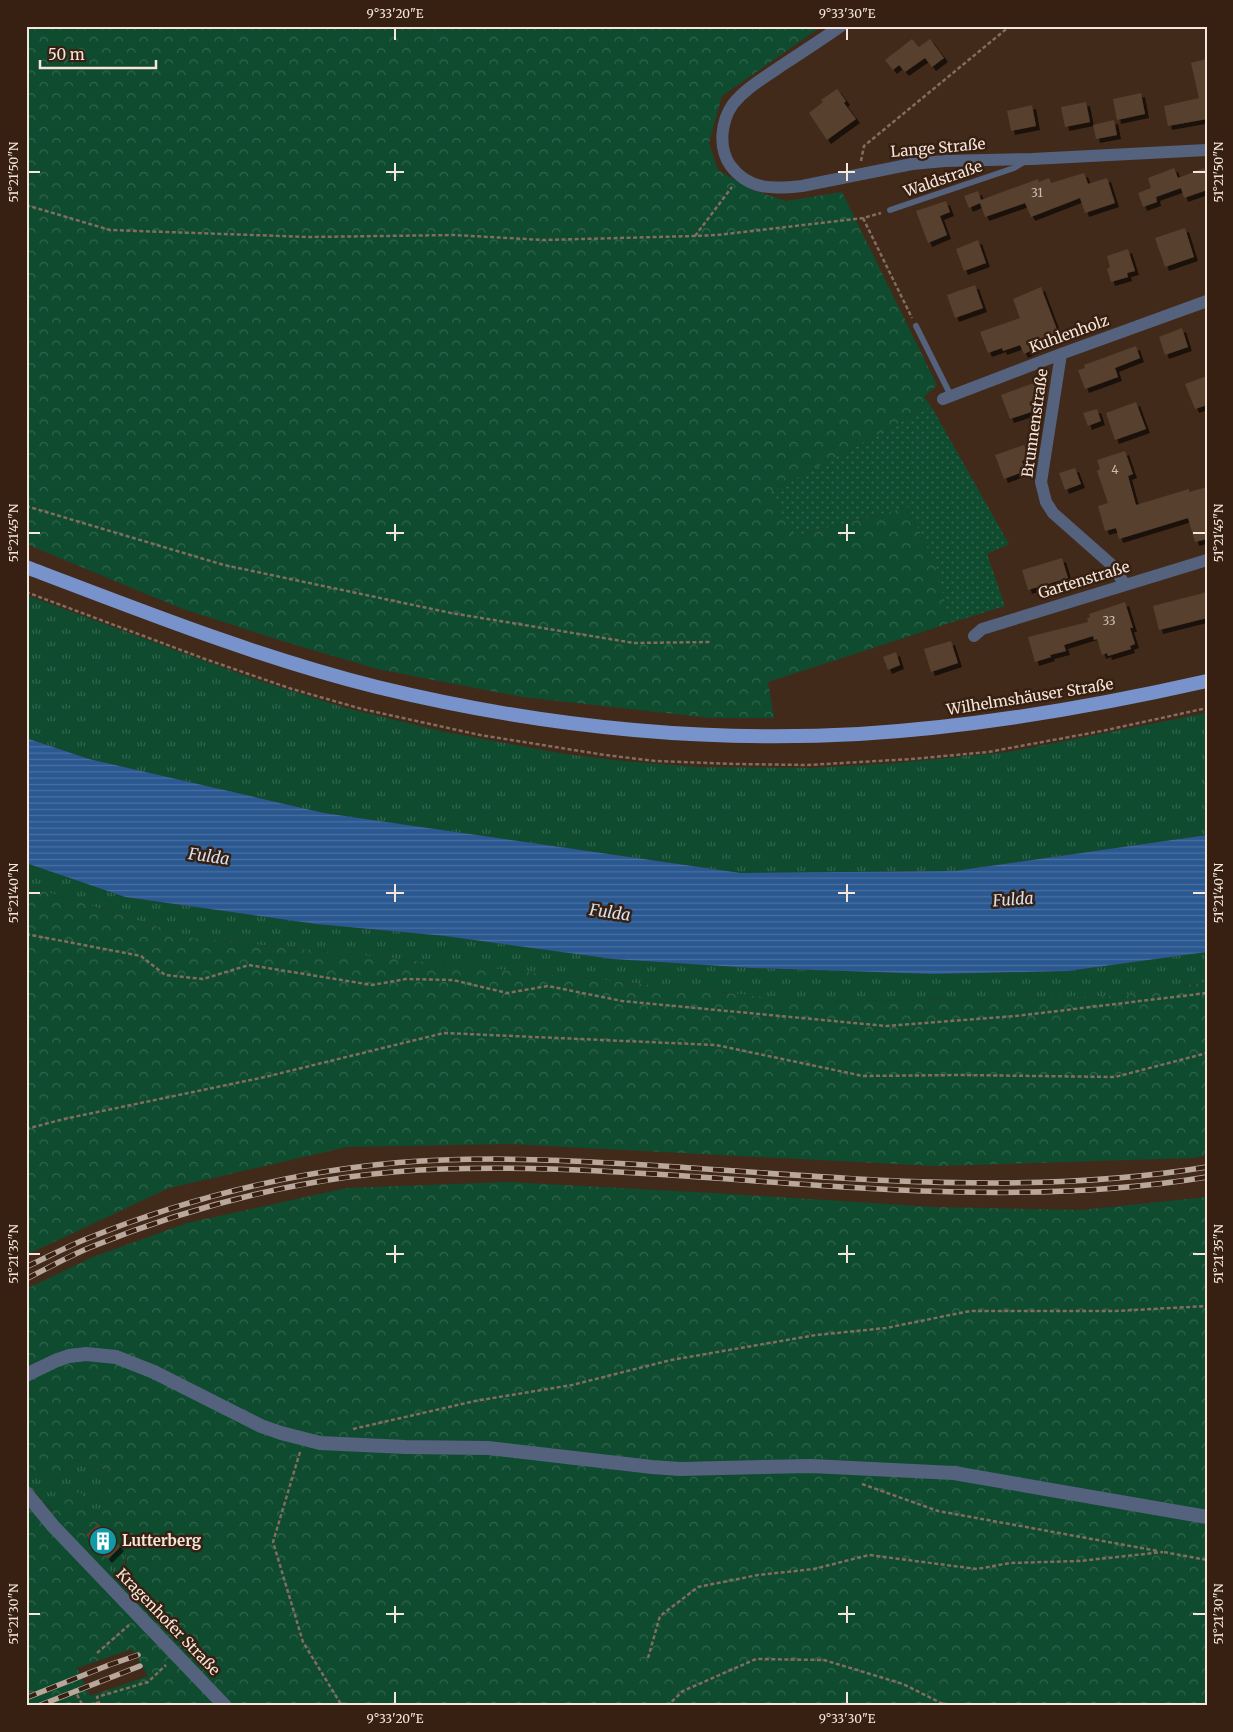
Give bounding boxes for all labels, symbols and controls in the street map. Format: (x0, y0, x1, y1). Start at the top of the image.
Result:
text: 9°33'20"E (367, 6, 424, 21)
text: 9°33'30"E (819, 6, 876, 21)
scale bar (40, 38, 156, 70)
text: 50 m (48, 45, 85, 64)
street label: Lange Straße (890, 134, 986, 161)
text: 51°21'50"N (6, 141, 21, 202)
text: 51°21'50"N (1211, 141, 1226, 202)
street label: Waldstraße (900, 156, 985, 201)
house number: 31 (1031, 185, 1043, 200)
street label: Kuhlenholz (1027, 310, 1111, 357)
street label: Brunnenstraße (1017, 367, 1052, 478)
house number: 4 (1111, 462, 1119, 477)
text: 51°21'45"N (6, 503, 21, 562)
text: 51°21'45"N (1211, 503, 1226, 562)
street label: Gartenstraße (1036, 557, 1132, 602)
house number: 33 (1102, 613, 1116, 628)
street label: Wilhelmshäuser Straße (944, 674, 1115, 719)
water label: Fulda (186, 843, 231, 869)
text: 51°21'40"N (6, 862, 21, 923)
text: 51°21'40"N (1211, 862, 1226, 923)
water label: Fulda (991, 888, 1034, 910)
water label: Fulda (587, 899, 632, 925)
text: 51°21'35"N (6, 1224, 21, 1284)
text: 51°21'35"N (1211, 1224, 1226, 1284)
building icon: Lutterberg (88, 1526, 118, 1556)
place label: Lutterberg (122, 1531, 202, 1550)
street label: Kragenhofer Straße (112, 1564, 224, 1679)
text: 51°21'30"N (6, 1583, 21, 1644)
text: 51°21'30"N (1211, 1583, 1226, 1644)
text: 9°33'20"E (367, 1711, 424, 1726)
text: 9°33'30"E (819, 1711, 876, 1726)

